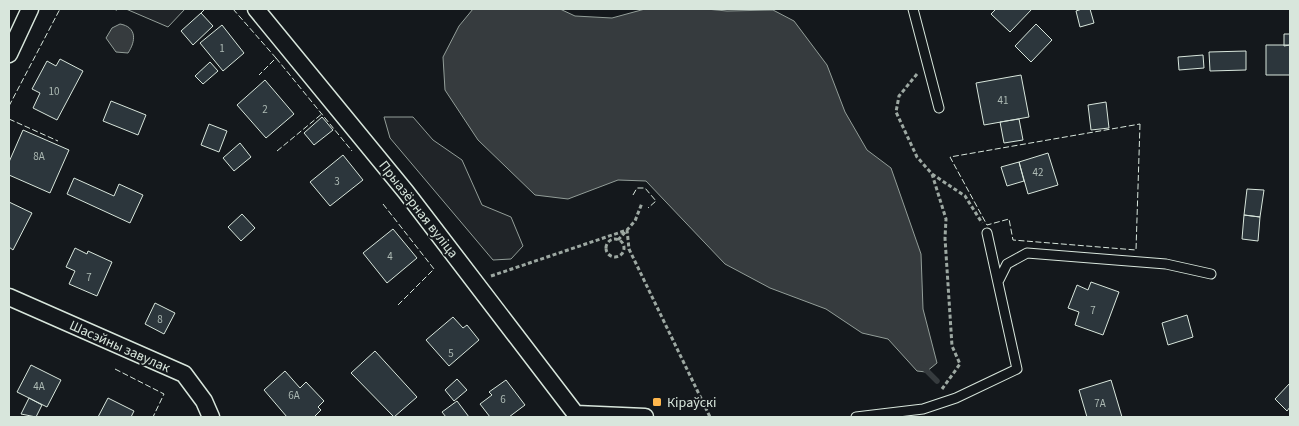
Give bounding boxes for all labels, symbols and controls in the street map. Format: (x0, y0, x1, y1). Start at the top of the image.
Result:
house number: 1 (219, 41, 225, 56)
house number: 10 (49, 84, 59, 99)
house number: 41 (998, 93, 1008, 108)
house number: 2 (262, 102, 268, 117)
house number: 8А (33, 149, 45, 164)
street label: Прыазёрная вуліца (374, 157, 463, 263)
house number: 42 (1033, 165, 1043, 180)
house number: 3 (334, 174, 340, 189)
house number: 4 (387, 249, 393, 264)
house number: 7 (86, 270, 92, 285)
house number: 7 (1090, 303, 1096, 318)
house number: 8 (157, 312, 163, 327)
street label: Шасэйны завулак (66, 316, 173, 378)
house number: 5 (448, 346, 454, 361)
house number: 4А (33, 379, 45, 394)
house number: 6А (288, 388, 300, 403)
house number: 6 (500, 392, 506, 407)
place label: Кіраўскі (667, 393, 716, 413)
marker: Кіраўскі (651, 396, 663, 408)
house number: 7А (1094, 396, 1106, 411)

